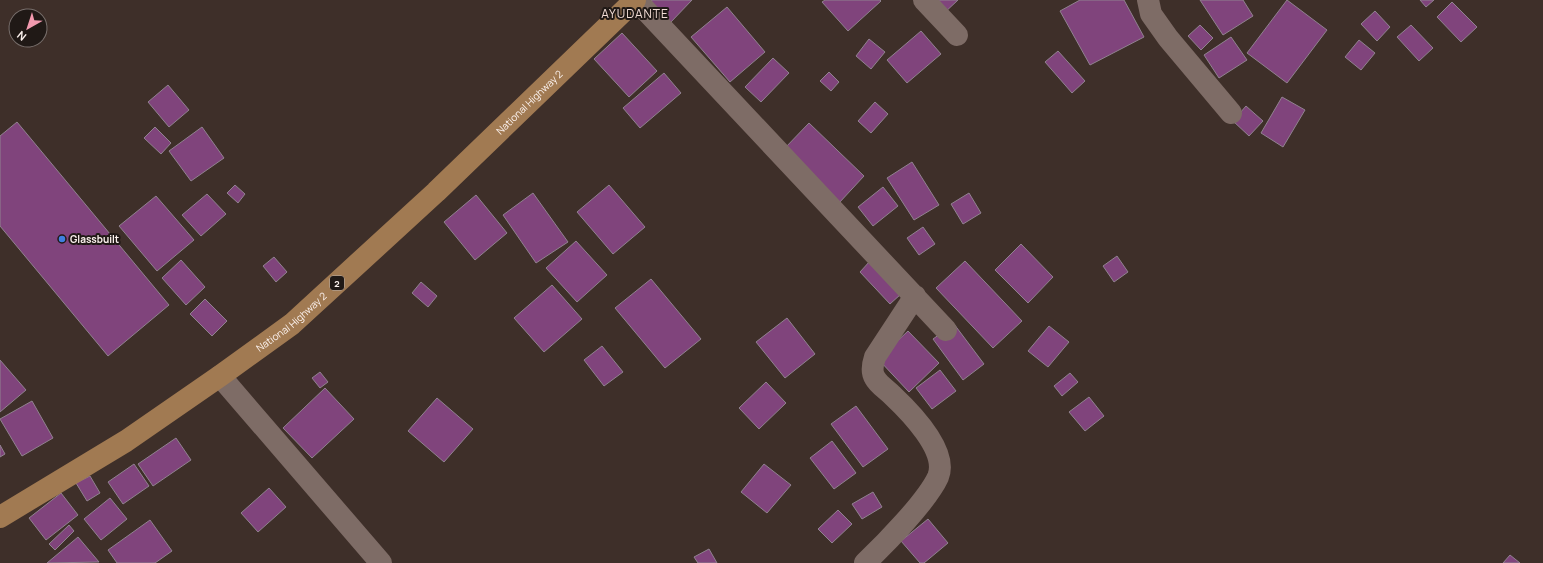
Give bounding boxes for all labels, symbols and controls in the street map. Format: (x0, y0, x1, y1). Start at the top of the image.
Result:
district label: AYUDANTE (601, 5, 669, 22)
north arrow (8, 8, 48, 48)
text: N (14, 28, 29, 44)
street label: National Highway 2 (493, 67, 566, 137)
place label: Glassbuilt (70, 232, 119, 246)
marker: Glassbuilt (57, 234, 67, 244)
road number: 2 (330, 276, 344, 290)
street label: National Highway 2 (253, 289, 330, 355)

